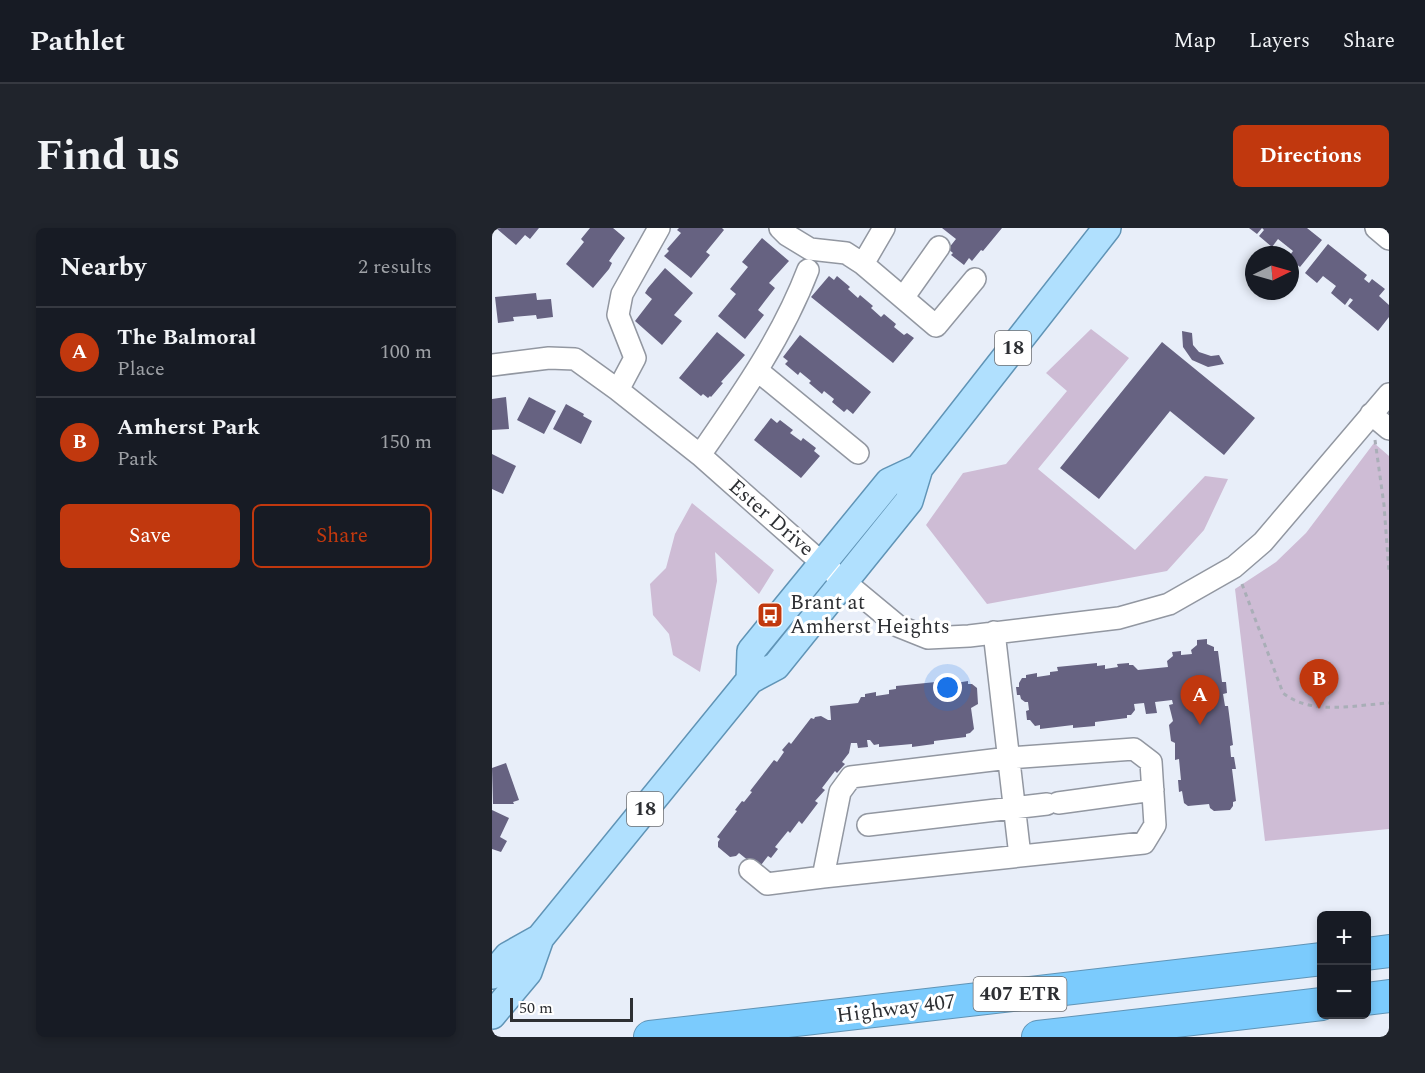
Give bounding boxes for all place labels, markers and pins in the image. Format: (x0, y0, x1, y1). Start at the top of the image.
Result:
place label: Brant at Amherst Heights (790, 587, 950, 643)
bus stop icon: Brant at Amherst Heights (755, 600, 785, 630)
pin: B (1300, 660, 1338, 709)
pin: A (1180, 676, 1220, 725)

